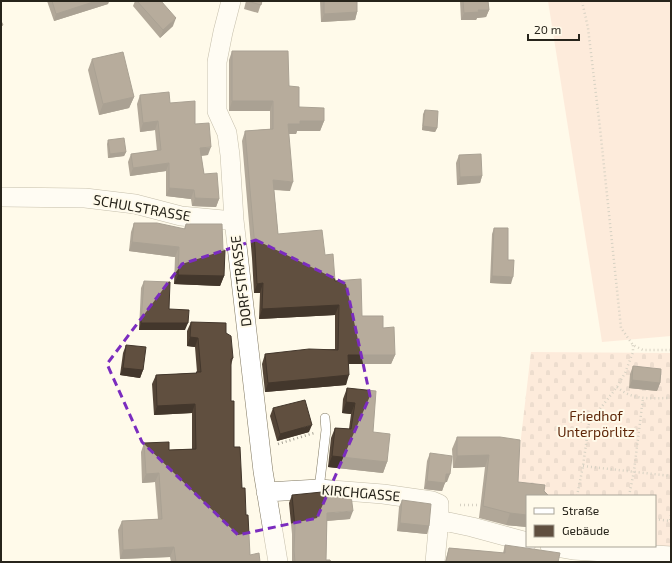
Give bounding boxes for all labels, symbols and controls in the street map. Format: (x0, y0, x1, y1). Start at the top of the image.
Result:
scale bar (528, 16, 579, 42)
text: 20 m (534, 22, 561, 36)
street label: SCHULSTRASSE (92, 191, 192, 224)
street label: DORFSTRASSE (226, 234, 255, 328)
park label: Friedhof Unterpörlitz (557, 407, 635, 440)
street label: KIRCHGASSE (321, 481, 401, 504)
legend (526, 495, 656, 547)
text: Straße (562, 503, 599, 517)
text: Gebäude (562, 523, 610, 537)

